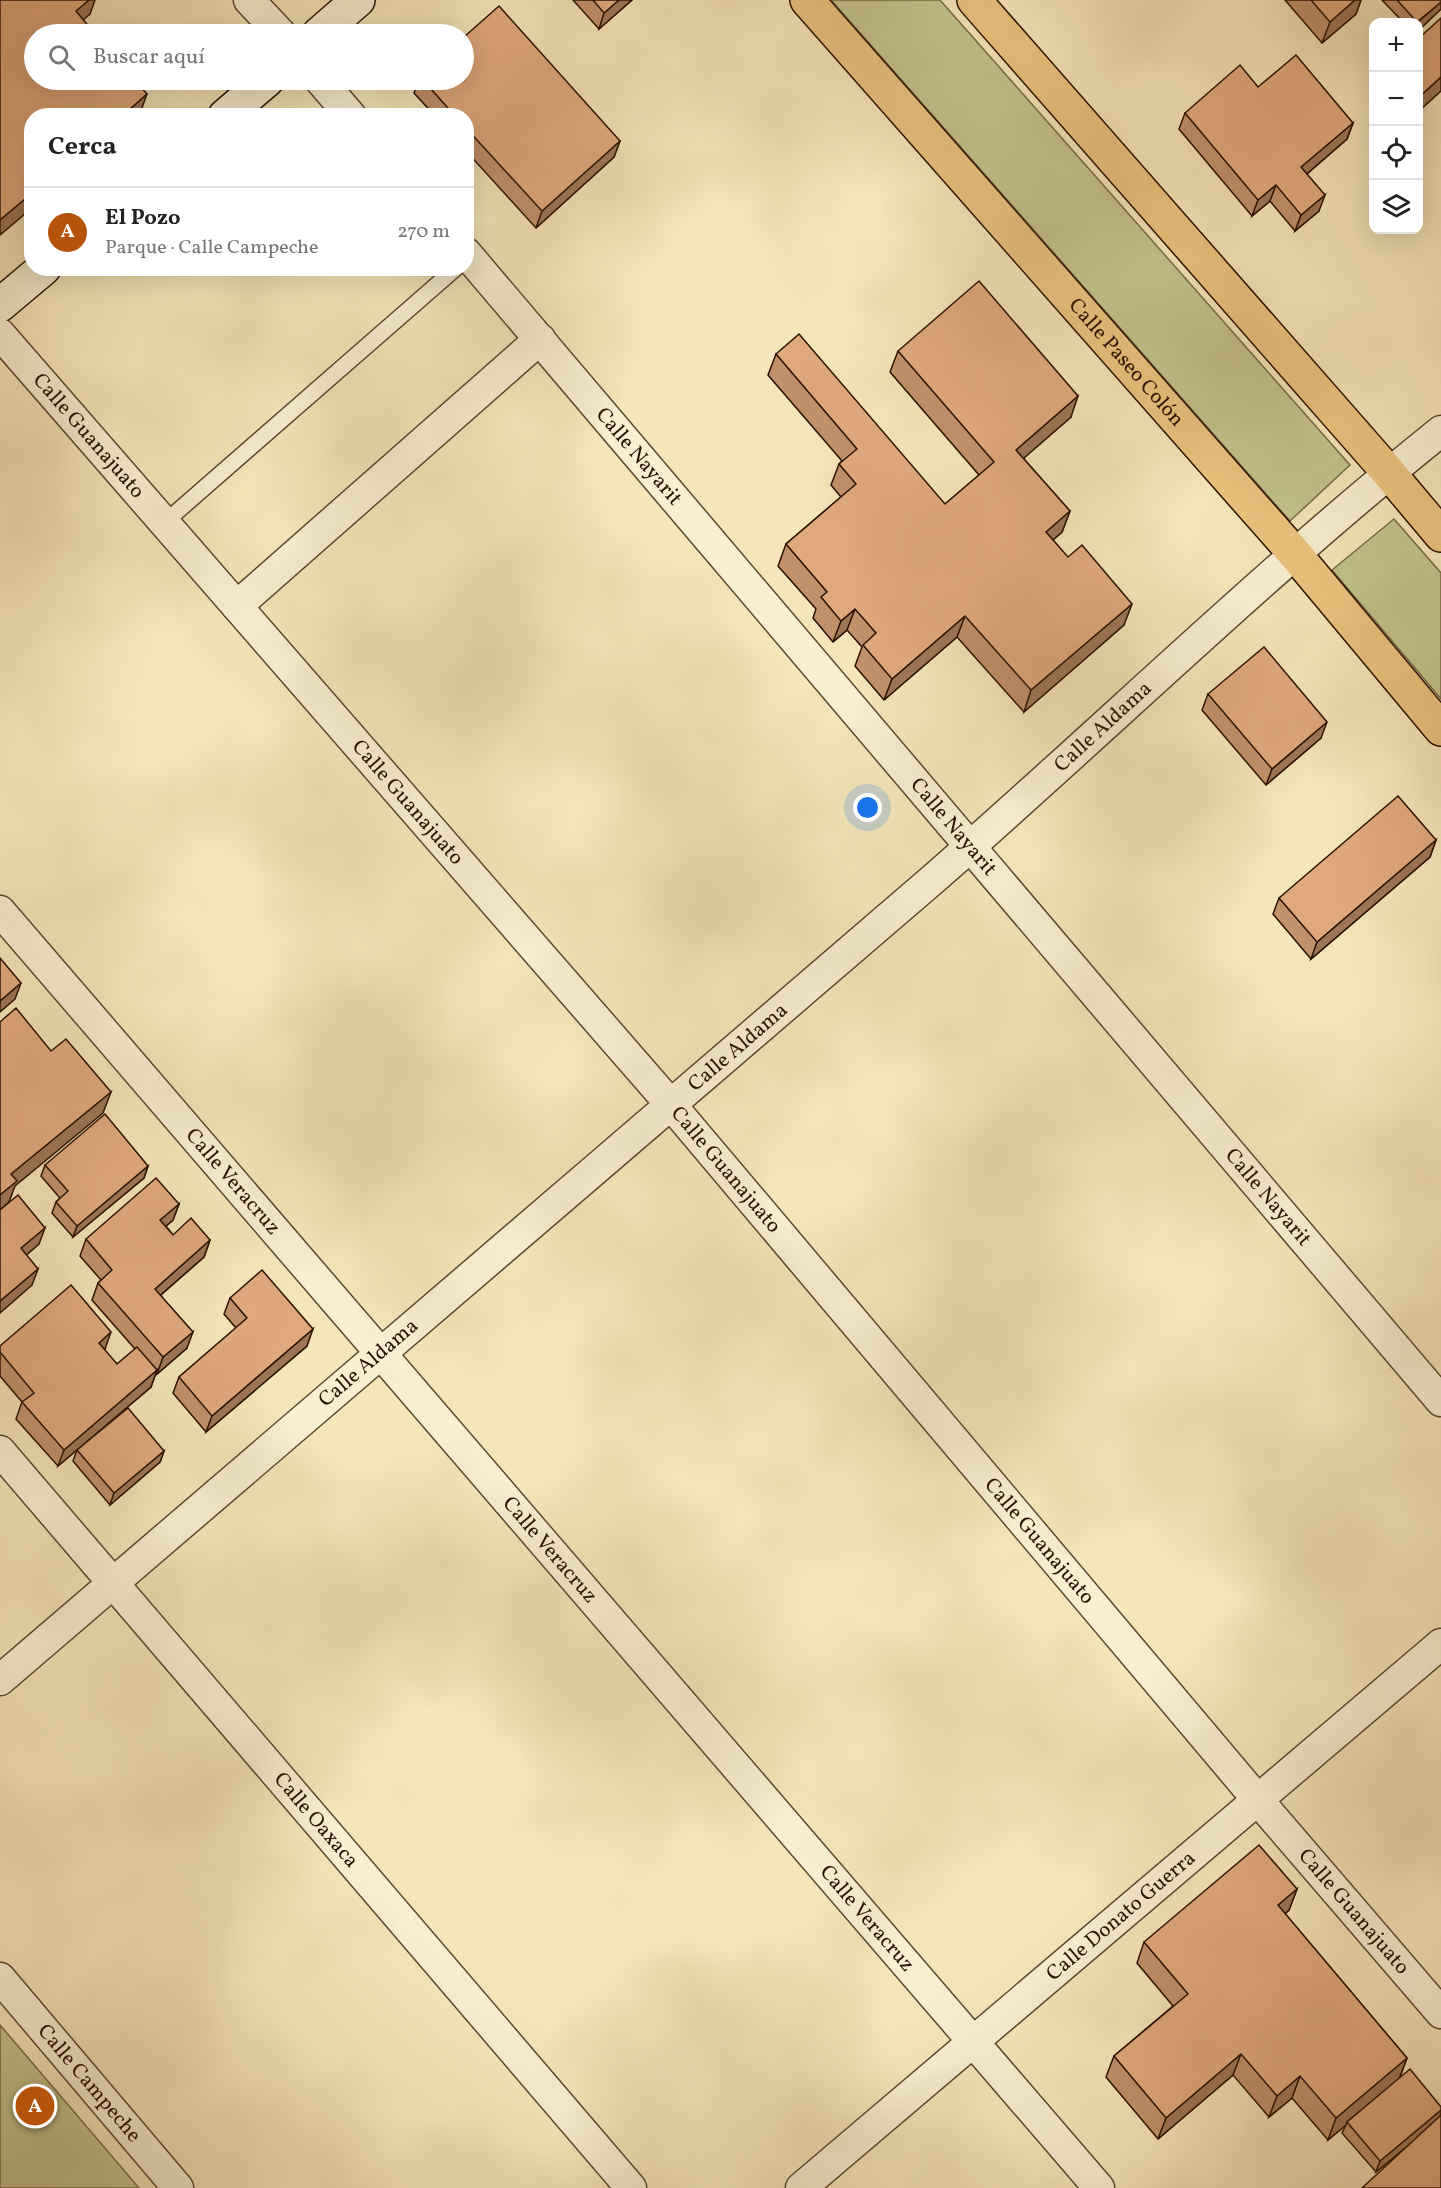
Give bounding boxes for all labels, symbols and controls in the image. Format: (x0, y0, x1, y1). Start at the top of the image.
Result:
map controls (1369, 18, 1423, 234)
button: + (1369, 18, 1423, 72)
search box (24, 24, 474, 90)
icon: search (45, 41, 78, 74)
text: Buscar aquí (93, 42, 205, 73)
button: − (1369, 72, 1423, 126)
button: locate (1369, 126, 1423, 180)
text: Cerca (48, 129, 117, 165)
button: layers (1369, 180, 1423, 234)
text: El Pozo (105, 203, 181, 234)
text: A (60, 218, 75, 246)
text: 270 m (397, 218, 450, 246)
text: Parque · Calle Campeche (105, 234, 319, 262)
street label: Calle Paseo Colón (1062, 292, 1191, 433)
street label: Calle Guanajuato (26, 367, 151, 505)
street label: Calle Nayarit (589, 401, 689, 512)
street label: Calle Aldama (1048, 674, 1158, 779)
street label: Calle Guanajuato (345, 733, 471, 871)
street label: Calle Nayarit (903, 772, 1004, 882)
your location (853, 793, 882, 822)
street label: Calle Aldama (682, 996, 794, 1099)
street label: Calle Guanajuato (664, 1100, 788, 1240)
street label: Calle Veracruz (179, 1122, 287, 1241)
street label: Calle Nayarit (1218, 1142, 1318, 1253)
street label: Calle Aldama (312, 1312, 425, 1414)
street label: Calle Guanajuato (977, 1471, 1101, 1611)
street label: Calle Veracruz (496, 1490, 604, 1610)
street label: Calle Oaxaca (267, 1766, 365, 1874)
street label: Calle Guanajuato (1291, 1842, 1416, 1981)
street label: Calle Donato Guerra (1040, 1844, 1202, 1988)
street label: Calle Veracruz (813, 1859, 921, 1978)
street label: Calle Campeche (31, 2018, 148, 2149)
pin: A (15, 2084, 54, 2128)

